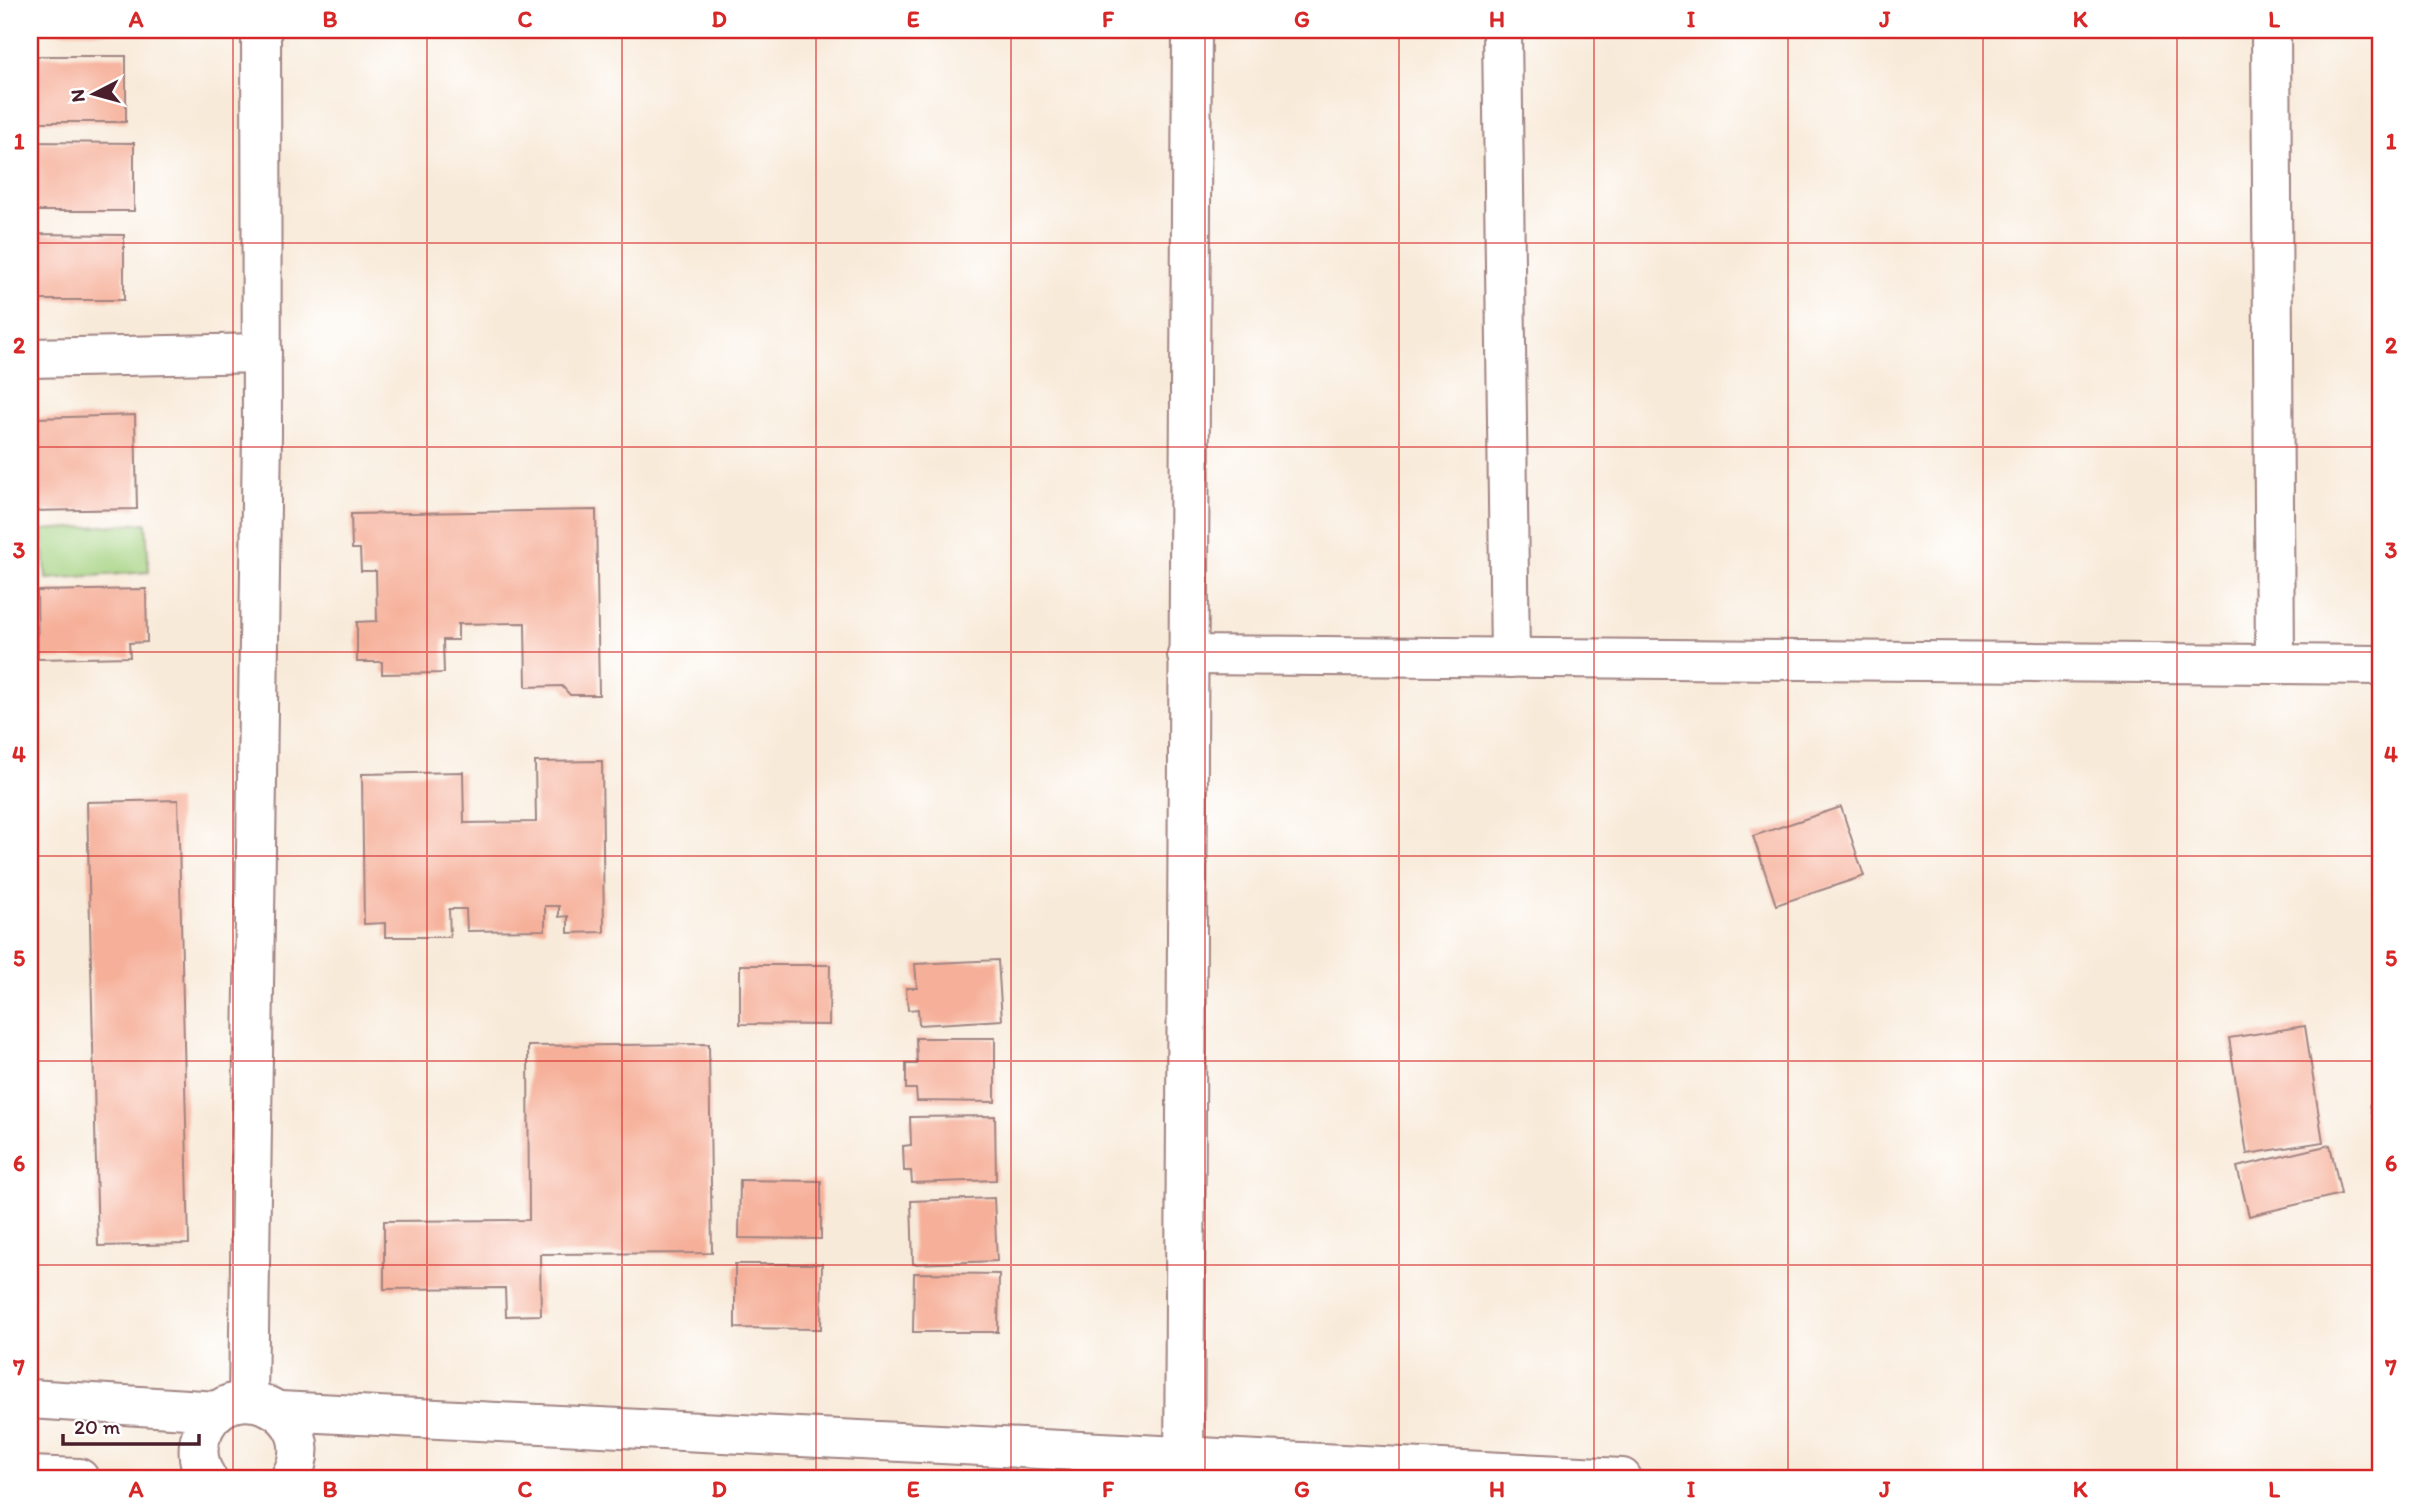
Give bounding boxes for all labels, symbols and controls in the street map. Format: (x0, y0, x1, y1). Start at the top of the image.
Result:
text: A (128, 5, 144, 33)
text: B (323, 5, 338, 33)
text: C (518, 5, 533, 33)
text: D (711, 5, 727, 33)
text: E (907, 5, 920, 33)
text: F (1102, 5, 1115, 33)
text: G (1294, 5, 1310, 33)
text: H (1489, 5, 1505, 33)
text: I (1687, 5, 1696, 33)
text: J (1878, 5, 1891, 33)
text: K (2073, 5, 2088, 33)
text: L (2268, 5, 2280, 33)
north arrow (60, 60, 130, 130)
text: N (65, 88, 90, 103)
text: 1 (14, 127, 25, 155)
text: 1 (2386, 127, 2397, 155)
text: 2 (13, 331, 26, 359)
text: 2 (2385, 331, 2398, 359)
text: 3 (13, 536, 26, 564)
text: 3 (2385, 536, 2398, 564)
text: 4 (12, 740, 26, 768)
text: 4 (2384, 740, 2398, 768)
text: 5 (13, 944, 25, 972)
text: 5 (2385, 944, 2397, 972)
text: 6 (13, 1149, 25, 1177)
text: 6 (2385, 1149, 2397, 1177)
text: 7 (12, 1353, 25, 1381)
text: 7 (2384, 1353, 2397, 1381)
scale bar (63, 1403, 200, 1447)
text: 20 m (74, 1414, 121, 1439)
text: A (128, 1475, 144, 1503)
text: B (323, 1475, 338, 1503)
text: C (518, 1475, 533, 1503)
text: D (711, 1475, 727, 1503)
text: E (907, 1475, 920, 1503)
text: F (1102, 1475, 1115, 1503)
text: G (1294, 1475, 1310, 1503)
text: H (1489, 1475, 1505, 1503)
text: I (1687, 1475, 1696, 1503)
text: J (1878, 1475, 1891, 1503)
text: K (2073, 1475, 2088, 1503)
text: L (2268, 1475, 2280, 1503)

